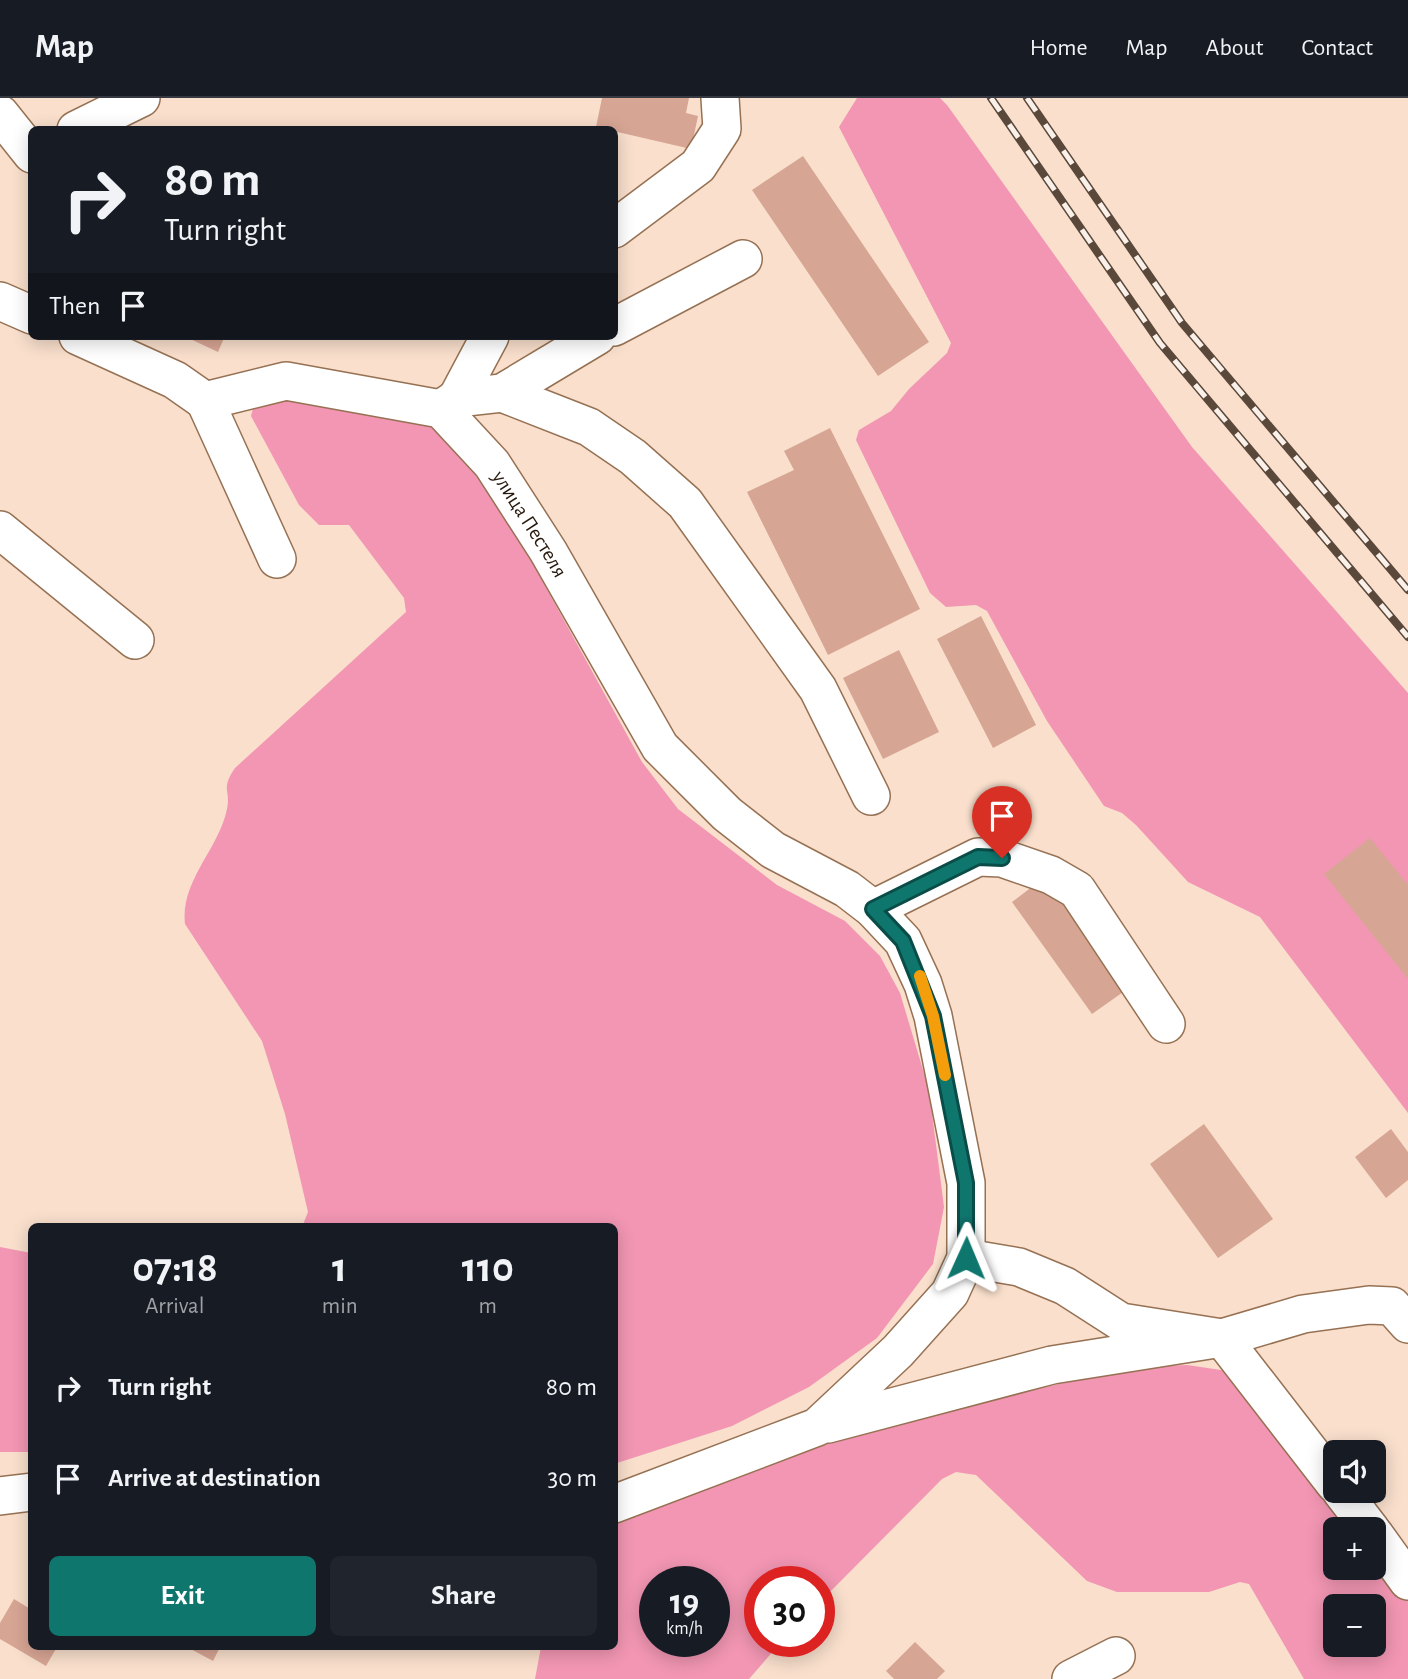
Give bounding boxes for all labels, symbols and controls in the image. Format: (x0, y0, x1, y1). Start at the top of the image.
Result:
text: Map (35, 31, 94, 64)
text: Home (1030, 36, 1088, 60)
text: Map (1126, 36, 1168, 60)
text: About (1206, 36, 1263, 60)
text: Contact (1301, 36, 1373, 60)
icon: right (49, 154, 140, 245)
text: 80 m (164, 156, 261, 205)
text: Turn right (164, 214, 286, 246)
icon: arrive (114, 287, 152, 325)
text: Then (49, 293, 100, 319)
street label: улица Пестеля (488, 466, 571, 581)
pin (972, 786, 1032, 858)
icon: arrive (983, 797, 1021, 835)
position arrow (929, 1221, 1003, 1295)
text: 07:18 (132, 1247, 218, 1289)
text: 1 (332, 1247, 347, 1289)
text: 110 (462, 1247, 514, 1289)
text: Arrival (145, 1295, 204, 1318)
text: min (322, 1295, 358, 1318)
text: m (479, 1295, 497, 1318)
icon: right (49, 1369, 87, 1407)
text: Turn right (108, 1374, 211, 1400)
text: 80 m (546, 1374, 597, 1400)
map controls (1323, 1440, 1386, 1657)
button: sound (1323, 1440, 1386, 1503)
icon: arrive (49, 1460, 87, 1498)
text: Arrive at destination (108, 1465, 321, 1491)
text: 30 m (547, 1465, 597, 1491)
button: + (1323, 1517, 1386, 1580)
button: Exit (49, 1556, 316, 1636)
button: Share (330, 1556, 597, 1636)
speed limit sign: 30 (744, 1566, 835, 1657)
text: 19 (670, 1585, 699, 1620)
button: − (1323, 1594, 1386, 1657)
text: km/h (666, 1620, 703, 1638)

